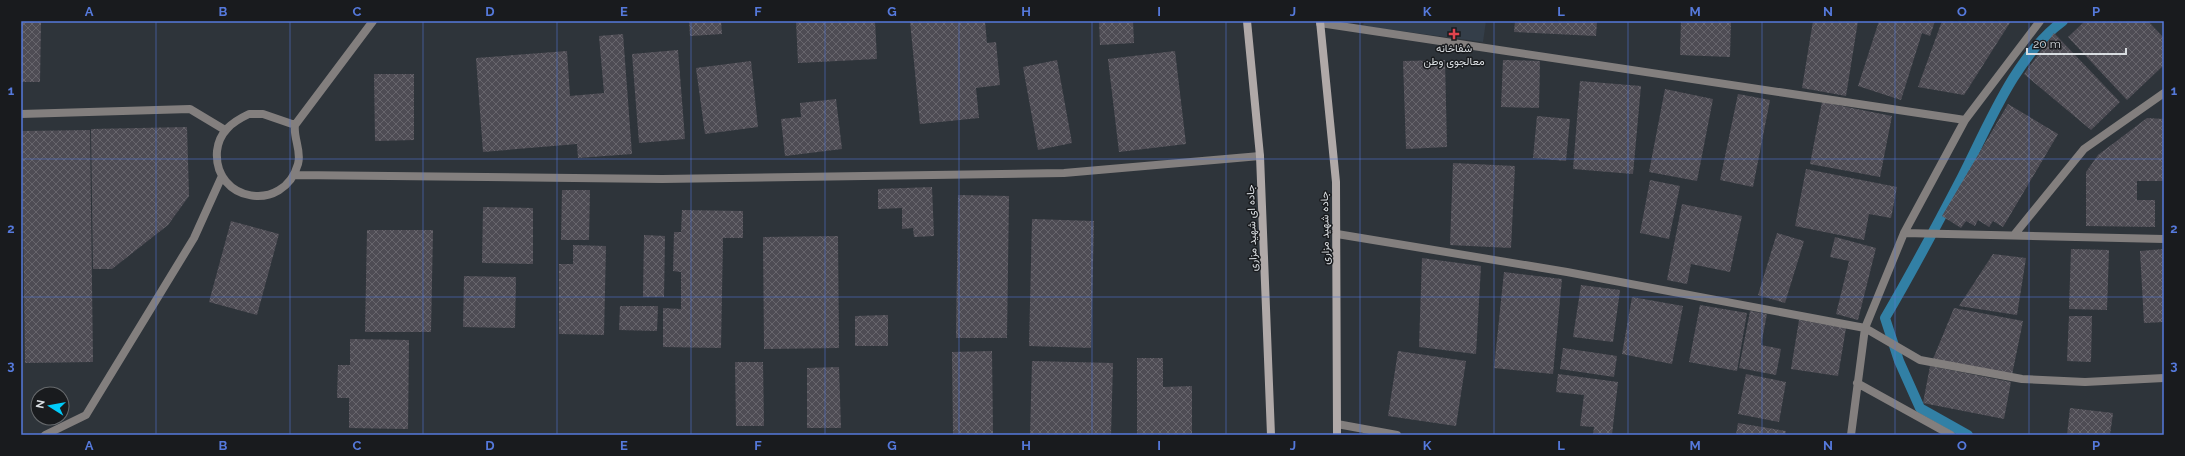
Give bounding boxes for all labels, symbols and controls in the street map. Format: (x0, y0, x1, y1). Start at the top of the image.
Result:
text: A (85, 4, 94, 19)
text: B (219, 4, 228, 19)
text: C (353, 4, 362, 19)
text: D (485, 4, 495, 19)
text: E (620, 4, 628, 19)
text: F (754, 4, 762, 19)
text: G (887, 4, 897, 19)
text: H (1021, 4, 1031, 19)
text: I (1157, 4, 1161, 19)
text: J (1290, 4, 1296, 19)
text: K (1423, 4, 1432, 19)
text: L (1557, 4, 1565, 19)
text: M (1689, 4, 1701, 19)
text: N (1823, 4, 1833, 19)
text: O (1957, 4, 1967, 19)
text: P (2092, 4, 2100, 19)
marker: شفاخانه معالجوی وطن (1448, 28, 1460, 40)
scale bar (2027, 30, 2126, 56)
text: 20 m (2033, 37, 2061, 51)
place label: شفاخانه معالجوی وطن (1423, 42, 1485, 68)
text: 1 (8, 83, 15, 98)
text: 1 (2171, 83, 2178, 98)
street label: جاده ای شهید مزاری (1244, 184, 1260, 272)
street label: جاده شهید مزاری (1318, 191, 1332, 265)
text: 2 (7, 221, 15, 236)
text: 2 (2170, 221, 2178, 236)
text: 3 (7, 358, 15, 373)
text: 3 (2170, 358, 2178, 373)
north arrow (30, 386, 70, 426)
text: N (33, 399, 48, 410)
text: A (85, 438, 94, 453)
text: B (219, 438, 228, 453)
text: C (353, 438, 362, 453)
text: D (485, 438, 495, 453)
text: E (620, 438, 628, 453)
text: F (754, 438, 762, 453)
text: G (887, 438, 897, 453)
text: H (1021, 438, 1031, 453)
text: I (1157, 438, 1161, 453)
text: J (1290, 438, 1296, 453)
text: K (1423, 438, 1432, 453)
text: L (1557, 438, 1565, 453)
text: M (1689, 438, 1701, 453)
text: N (1823, 438, 1833, 453)
text: O (1957, 438, 1967, 453)
text: P (2092, 438, 2100, 453)

